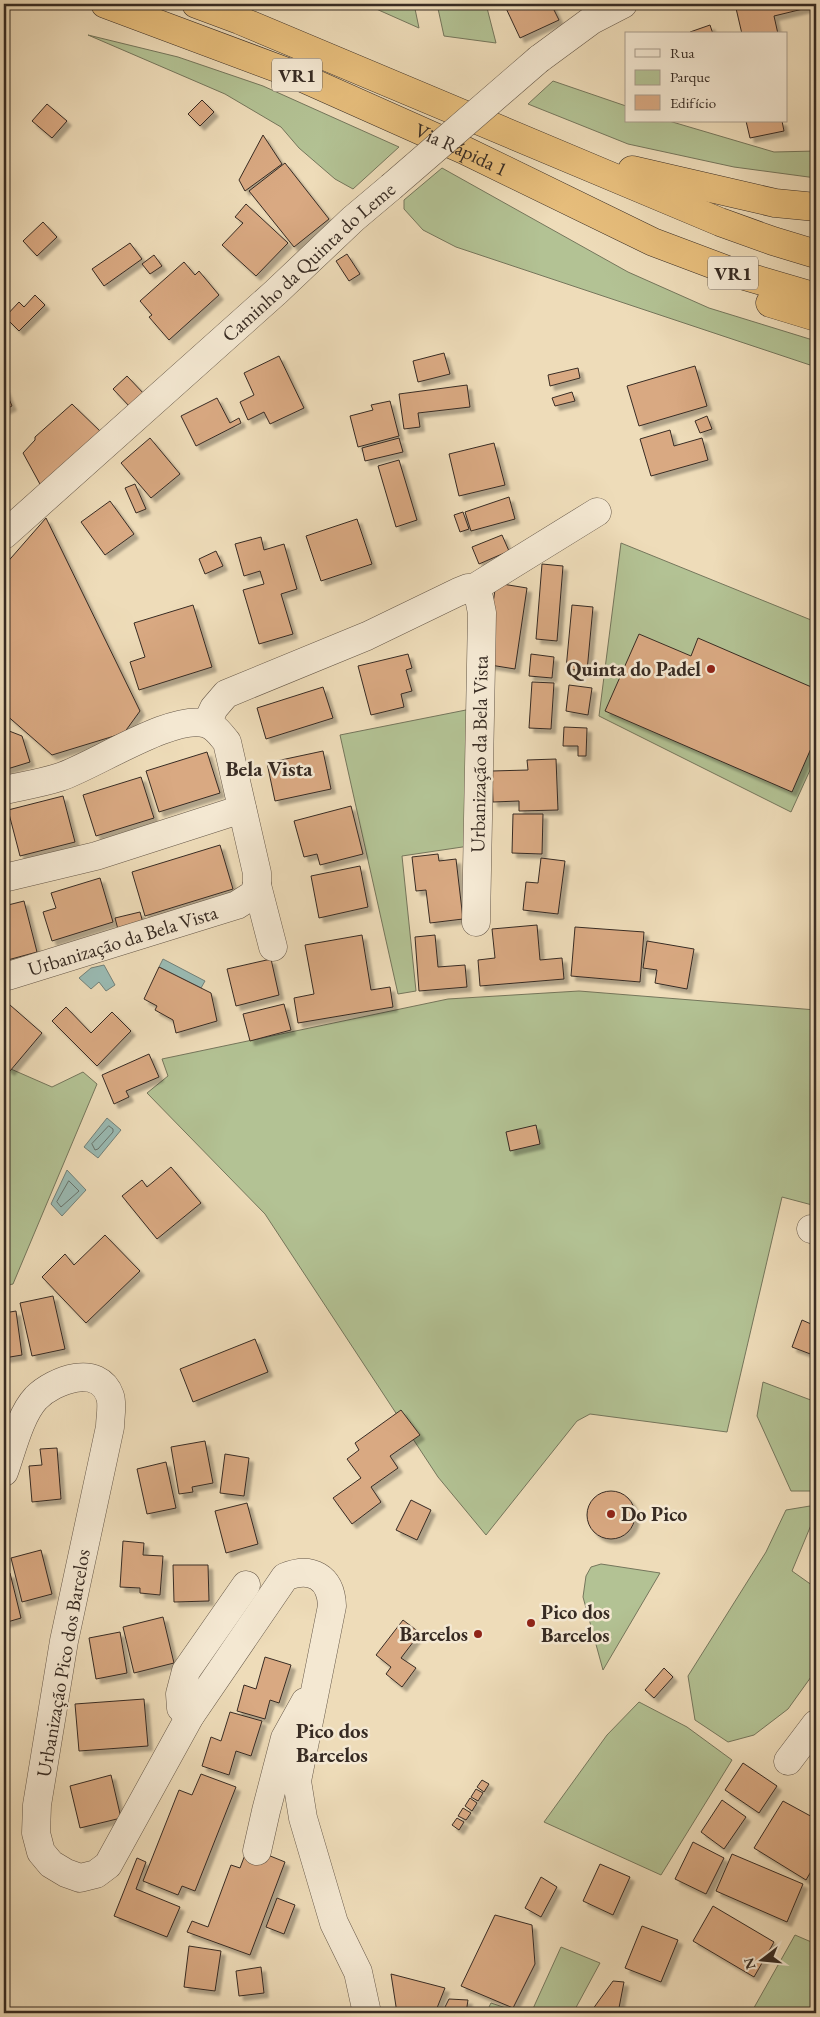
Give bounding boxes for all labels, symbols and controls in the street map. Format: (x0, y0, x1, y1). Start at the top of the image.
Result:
legend (625, 32, 788, 122)
text: Rua (670, 43, 695, 62)
road number: VR1 (272, 58, 322, 92)
text: Parque (670, 67, 710, 86)
text: Edifício (670, 93, 716, 112)
street label: Via Rápida 1 (411, 117, 512, 182)
street label: Caminho da Quinta do Leme (216, 176, 401, 347)
road number: VR1 (708, 256, 758, 290)
street label: Urbanização da Bela Vista (464, 655, 494, 853)
place label: Quinta do Padel (566, 656, 701, 682)
marker: Quinta do Padel (705, 663, 717, 675)
district label: Bela Vista (225, 755, 313, 782)
street label: Urbanização da Bela Vista (25, 899, 221, 982)
place label: Do Pico (621, 1501, 687, 1527)
marker: Do Pico (605, 1508, 617, 1520)
street label: Urbanização Pico dos Barcelos (30, 1547, 96, 1779)
place label: Pico dos Barcelos (541, 1599, 610, 1648)
marker: Pico dos Barcelos (525, 1617, 537, 1629)
place label: Barcelos (400, 1621, 468, 1647)
marker: Barcelos (472, 1628, 484, 1640)
district label: Pico dos Barcelos (296, 1717, 368, 1768)
north arrow (738, 1934, 788, 1984)
text: N (739, 1955, 760, 1972)

